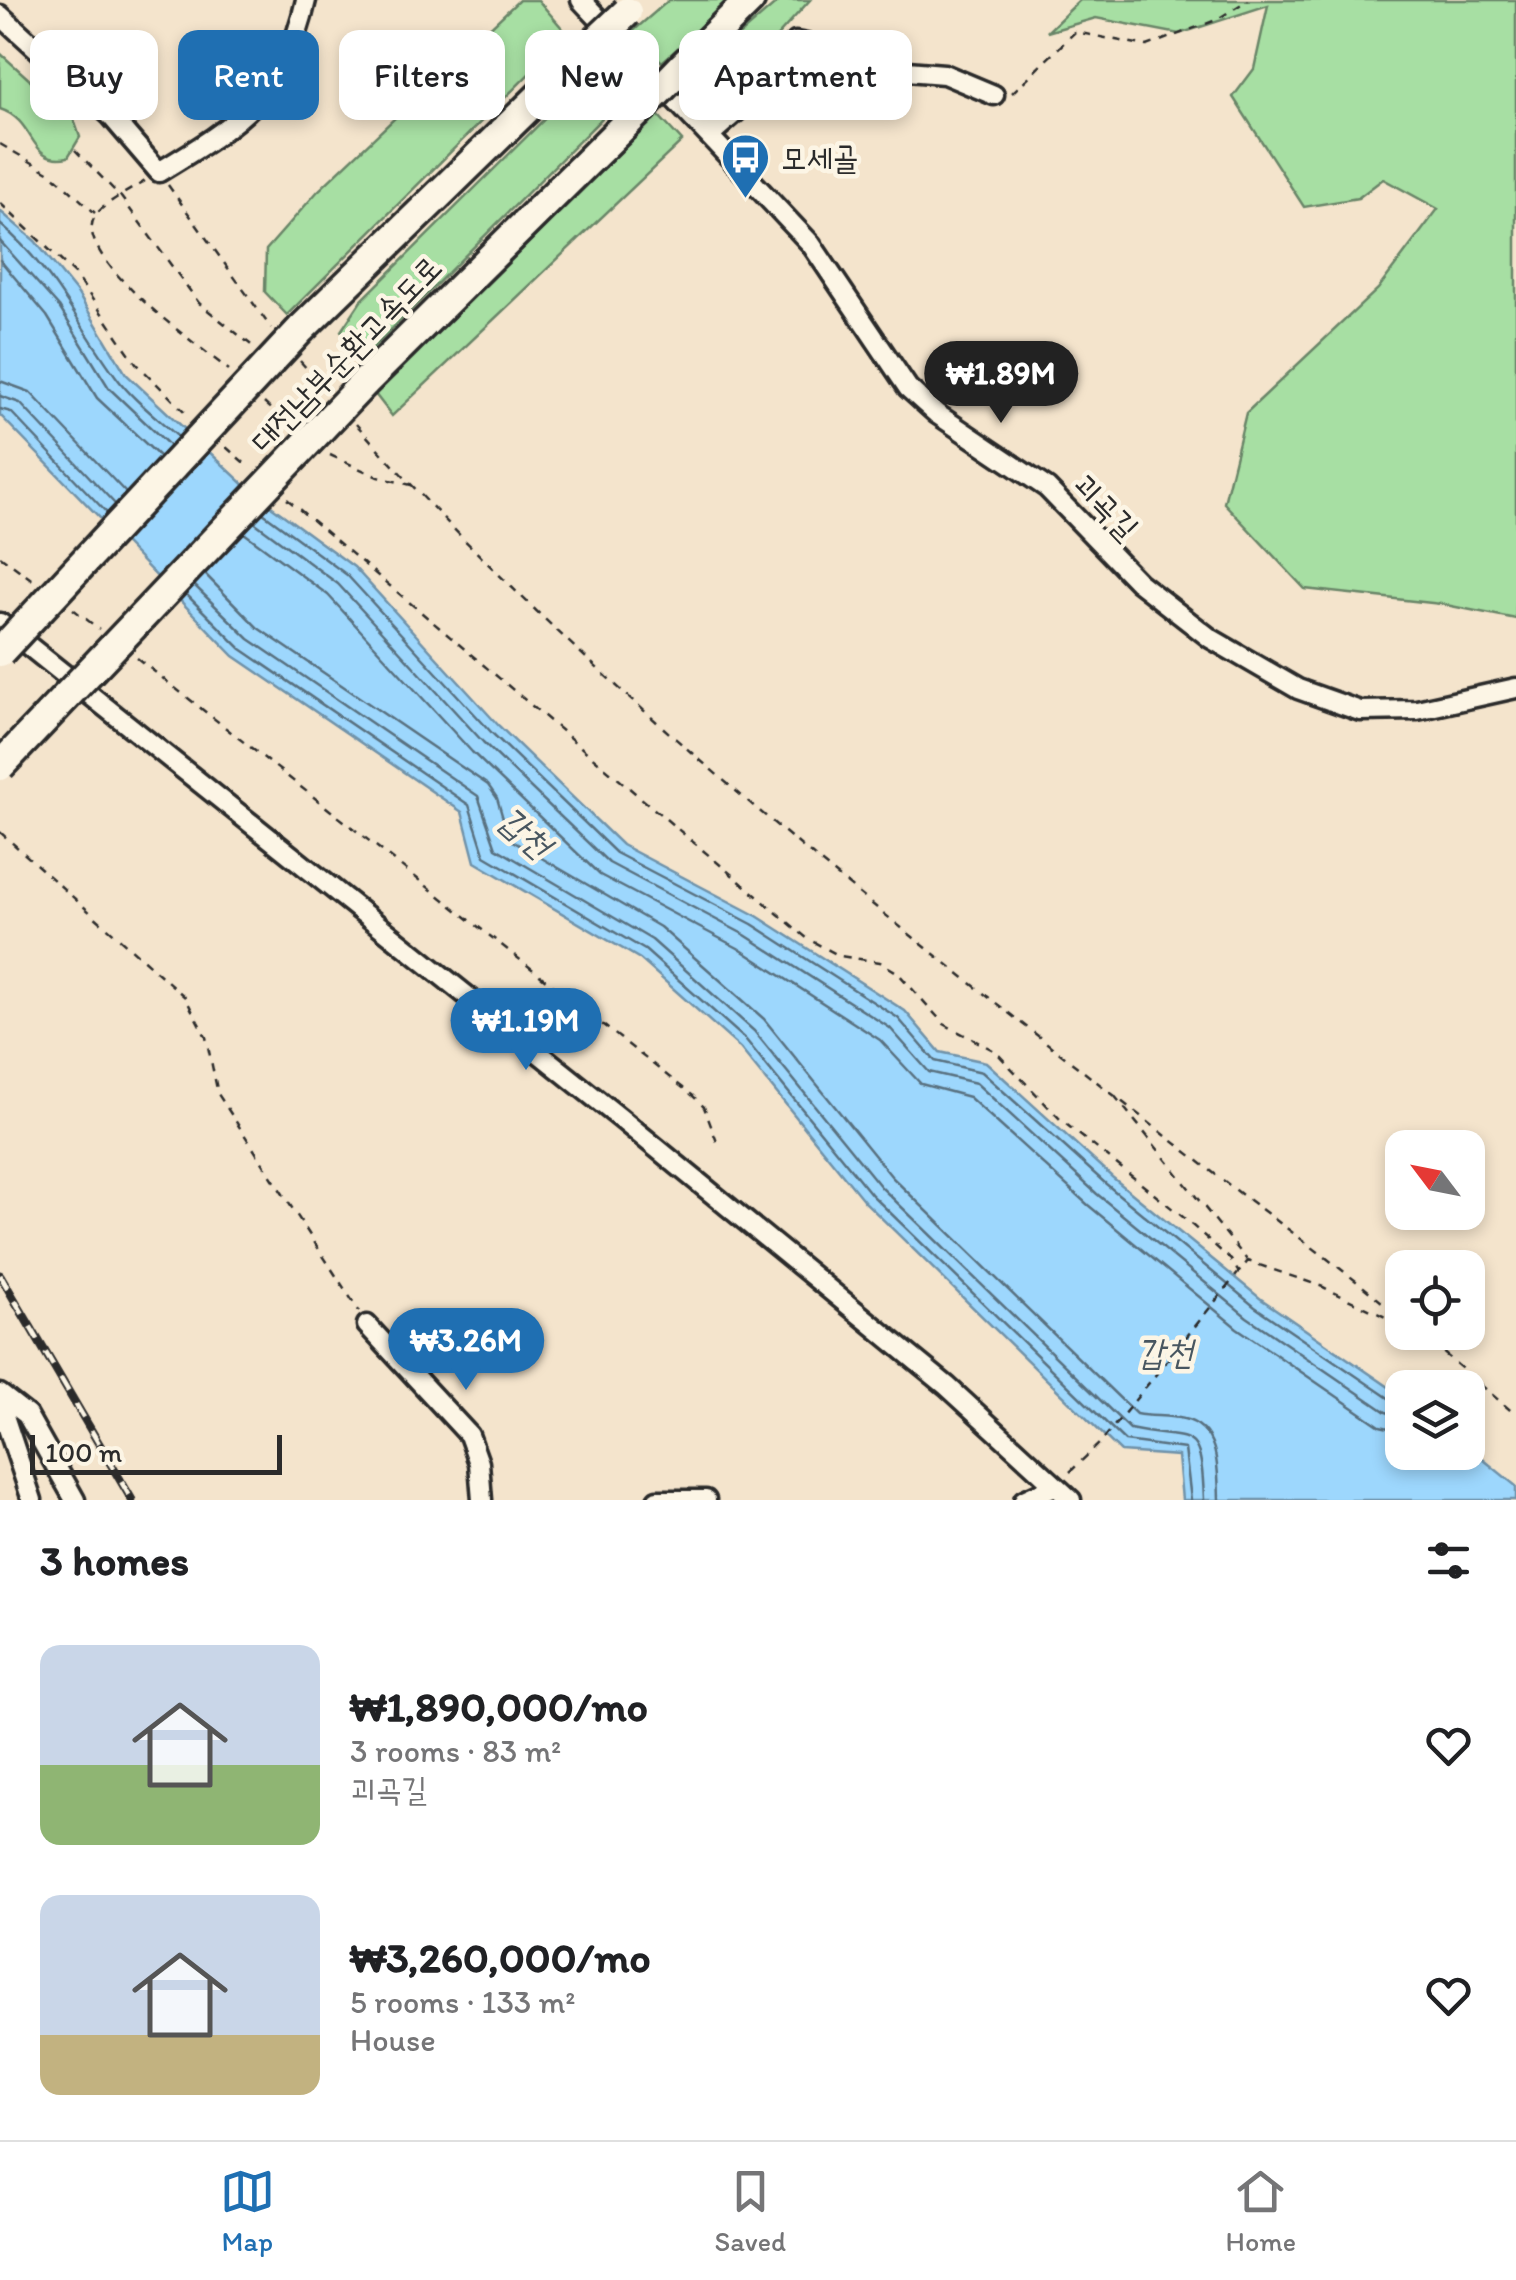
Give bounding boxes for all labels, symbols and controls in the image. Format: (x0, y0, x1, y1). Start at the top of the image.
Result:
chip: Buy (30, 30, 158, 120)
chip: Rent (178, 30, 319, 120)
chip: Filters (339, 30, 505, 120)
chip: New (525, 30, 659, 120)
chip: Apartment (679, 30, 912, 120)
bus stop icon: 모세골 (720, 132, 772, 200)
place label: 모세골 (781, 139, 858, 177)
street label: 대전남부순환고속도로 (243, 248, 449, 460)
pin: ₩1.89M (920, 341, 1082, 426)
text: ₩1.89M (946, 354, 1056, 392)
street label: 괴곡길 (1066, 465, 1146, 547)
water label: 갑천 (490, 798, 563, 869)
pin: ₩1.19M (445, 988, 607, 1073)
text: ₩1.19M (473, 1001, 579, 1039)
north arrow (1385, 1130, 1485, 1230)
map controls (1385, 1130, 1485, 1470)
button: locate (1385, 1250, 1485, 1350)
pin: ₩3.26M (385, 1308, 547, 1393)
text: ₩3.26M (410, 1321, 522, 1359)
water label: 갑천 (1137, 1331, 1197, 1373)
button: layers (1385, 1370, 1485, 1470)
scale bar (30, 1430, 282, 1474)
text: 100 m (45, 1435, 122, 1469)
icon: filters (1421, 1533, 1476, 1588)
text: 3 homes (40, 1535, 189, 1586)
text: ₩1,890,000/mo (350, 1681, 648, 1732)
icon: home (120, 1685, 240, 1805)
icon: heart (1421, 1718, 1476, 1773)
text: 3 rooms · 83 m² (350, 1732, 561, 1770)
text: 괴곡길 (350, 1770, 427, 1808)
text: ₩3,260,000/mo (350, 1932, 651, 1983)
icon: home (120, 1935, 240, 2055)
icon: heart (1421, 1968, 1476, 2023)
text: 5 rooms · 133 m² (350, 1983, 575, 2021)
text: House (350, 2021, 436, 2059)
tab: Map (220, 2164, 275, 2258)
tab: Saved (714, 2164, 786, 2258)
tab: Home (1226, 2164, 1296, 2258)

